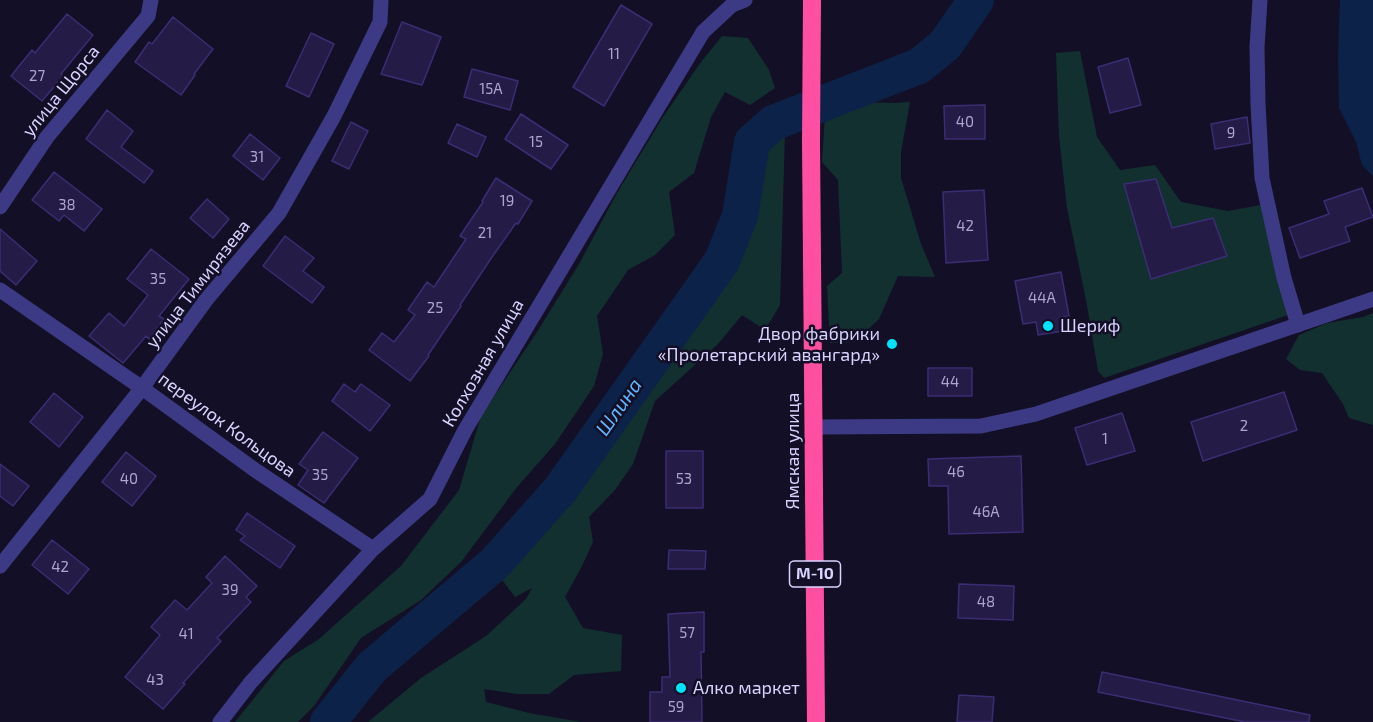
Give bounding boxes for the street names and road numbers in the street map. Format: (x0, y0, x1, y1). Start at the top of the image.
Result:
street label: улица Щорса (18, 41, 104, 141)
street label: улица Тимирязева (141, 216, 255, 352)
street label: Колхозная улица (438, 295, 528, 431)
street label: переулок Кольцова (154, 368, 300, 482)
street label: Ямская улица (782, 393, 804, 509)
road number: М-10 (790, 561, 840, 587)

